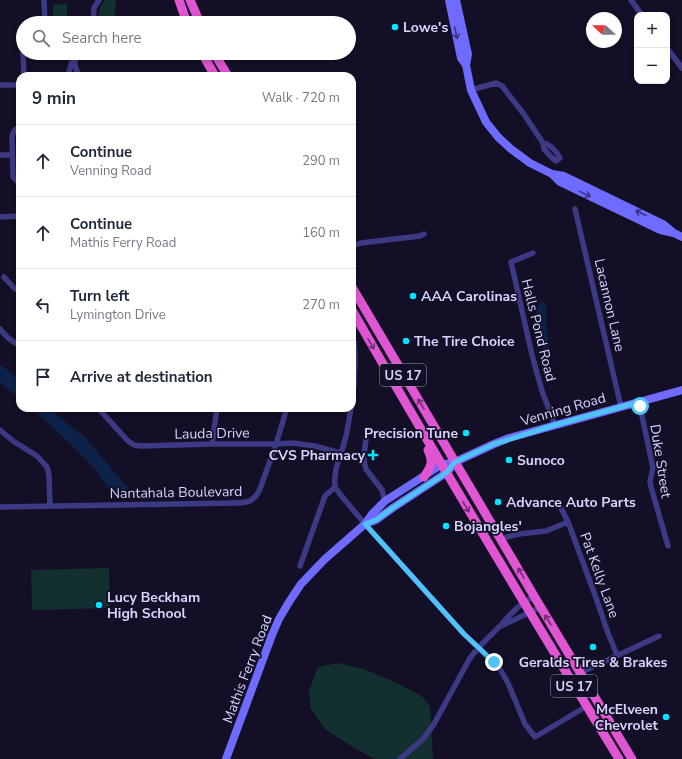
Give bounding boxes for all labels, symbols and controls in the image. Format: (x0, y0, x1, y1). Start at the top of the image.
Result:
north arrow (586, 12, 622, 48)
map controls (634, 12, 670, 84)
button: + (634, 12, 670, 48)
search box (16, 16, 356, 60)
place label: Lowe's (403, 18, 448, 37)
marker: Lowe's (390, 22, 400, 32)
one-way arrow (452, 26, 460, 39)
icon: search (30, 27, 52, 49)
text: Search here (62, 28, 142, 48)
button: − (634, 48, 670, 84)
text: 9 min (32, 87, 76, 110)
text: Walk · 720 m (262, 89, 340, 107)
text: Continue (70, 142, 132, 162)
icon: ahead (32, 150, 54, 172)
text: 290 m (302, 152, 340, 170)
text: Venning Road (70, 162, 151, 180)
one-way arrow (579, 191, 591, 198)
one-way arrow (635, 209, 647, 216)
text: Continue (70, 214, 132, 234)
icon: ahead (32, 222, 54, 244)
text: 160 m (302, 224, 340, 242)
text: Mathis Ferry Road (70, 234, 176, 252)
street label: Lacannon Lane (590, 257, 629, 353)
street label: Halls Pond Road (517, 277, 560, 383)
text: Turn left (70, 286, 129, 306)
place label: AAA Carolinas (421, 287, 517, 306)
marker: AAA Carolinas (408, 291, 418, 301)
icon: left (32, 294, 54, 316)
text: 270 m (302, 296, 340, 314)
text: Lymington Drive (70, 306, 166, 324)
place label: The Tire Choice (414, 332, 515, 351)
marker: The Tire Choice (401, 336, 411, 346)
one-way arrow (368, 338, 376, 350)
road number: US 17 (380, 364, 426, 386)
icon: arrive (32, 366, 54, 388)
text: Arrive at destination (70, 367, 213, 387)
street label: Venning Road (517, 388, 608, 431)
route start (631, 397, 649, 415)
one-way arrow (417, 399, 425, 410)
street label: Lauda Drive (174, 423, 250, 444)
street label: Duke Street (645, 423, 676, 499)
place label: Precision Tune (364, 424, 458, 443)
marker: Precision Tune (461, 428, 471, 438)
place label: CVS Pharmacy (269, 446, 366, 465)
marker: CVS Pharmacy (368, 450, 378, 460)
place label: Sunoco (517, 451, 565, 470)
marker: Sunoco (504, 455, 514, 465)
street label: Nantahala Boulevard (110, 482, 243, 503)
place label: Advance Auto Parts (506, 493, 636, 512)
marker: Advance Auto Parts (493, 497, 503, 507)
one-way arrow (463, 501, 471, 513)
place label: Bojangles' (454, 517, 522, 536)
marker: Bojangles' (441, 521, 451, 531)
street label: Pat Kelly Lane (575, 530, 624, 621)
one-way arrow (516, 567, 524, 579)
place label: Lucy Beckham High School (107, 588, 200, 623)
marker: Lucy Beckham High School (94, 600, 104, 610)
street label: Mathis Ferry Road (218, 612, 277, 726)
one-way arrow (544, 614, 552, 626)
marker: Geralds Tires & Brakes (588, 642, 598, 652)
route end (485, 653, 503, 671)
place label: Geralds Tires & Brakes (519, 653, 667, 672)
road number: US 17 (551, 675, 597, 697)
place label: McElveen Chevrolet (595, 700, 659, 735)
marker: McElveen Chevrolet (661, 712, 671, 722)

